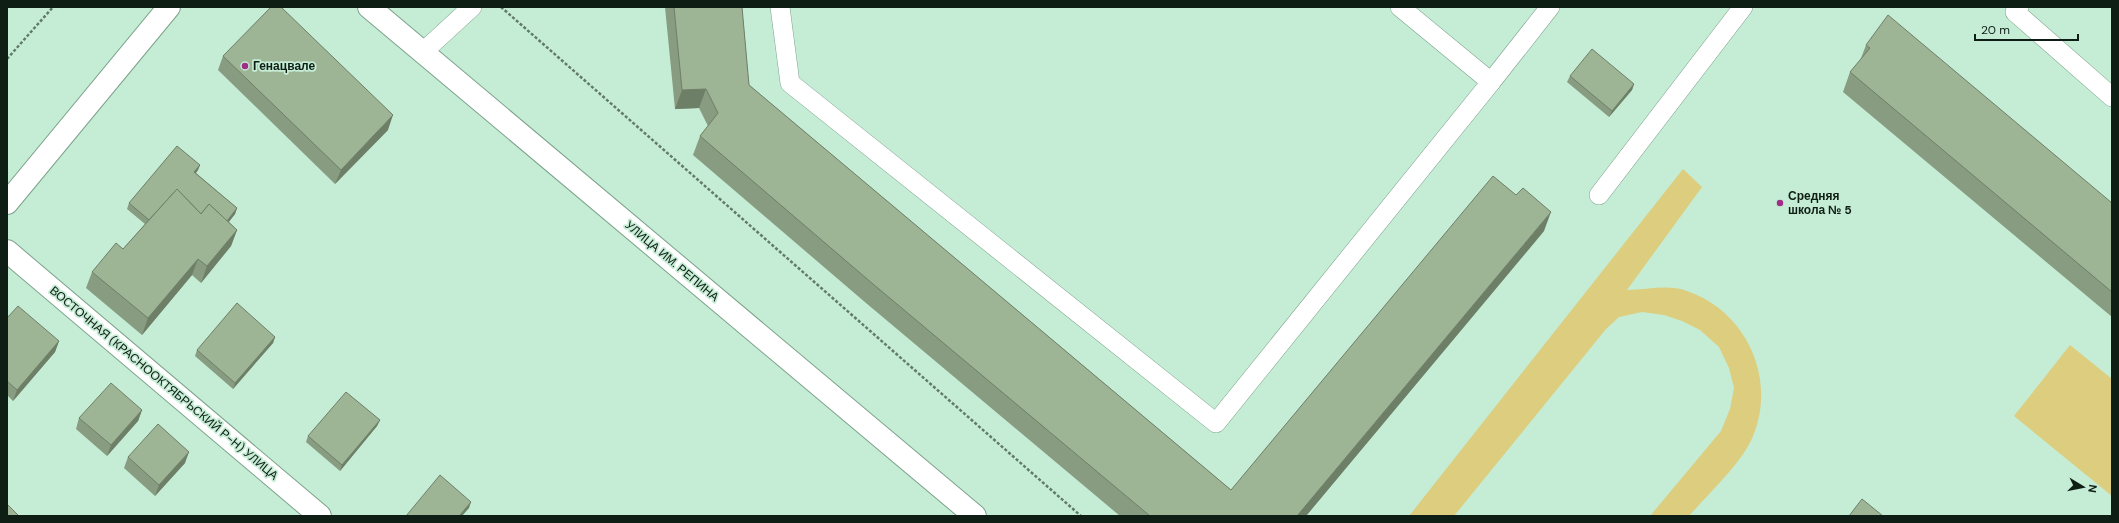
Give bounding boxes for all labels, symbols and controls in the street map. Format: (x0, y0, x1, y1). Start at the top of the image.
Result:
scale bar (1975, 16, 2078, 42)
text: 20 m (1981, 22, 2010, 38)
place label: Генацвале (253, 58, 316, 74)
marker: Генацвале (240, 61, 250, 71)
place label: Средняя школа № 5 (1788, 188, 1852, 218)
marker: Средняя школа № 5 (1775, 198, 1785, 208)
street label: УЛИЦА ИМ. РЕПИНА (622, 217, 722, 305)
street label: ВОСТОЧНАЯ (КРАСНООКТЯБРЬСКИЙ Р-Н) УЛИЦА (46, 282, 282, 484)
north arrow (2063, 467, 2103, 507)
text: N (2085, 484, 2100, 494)

